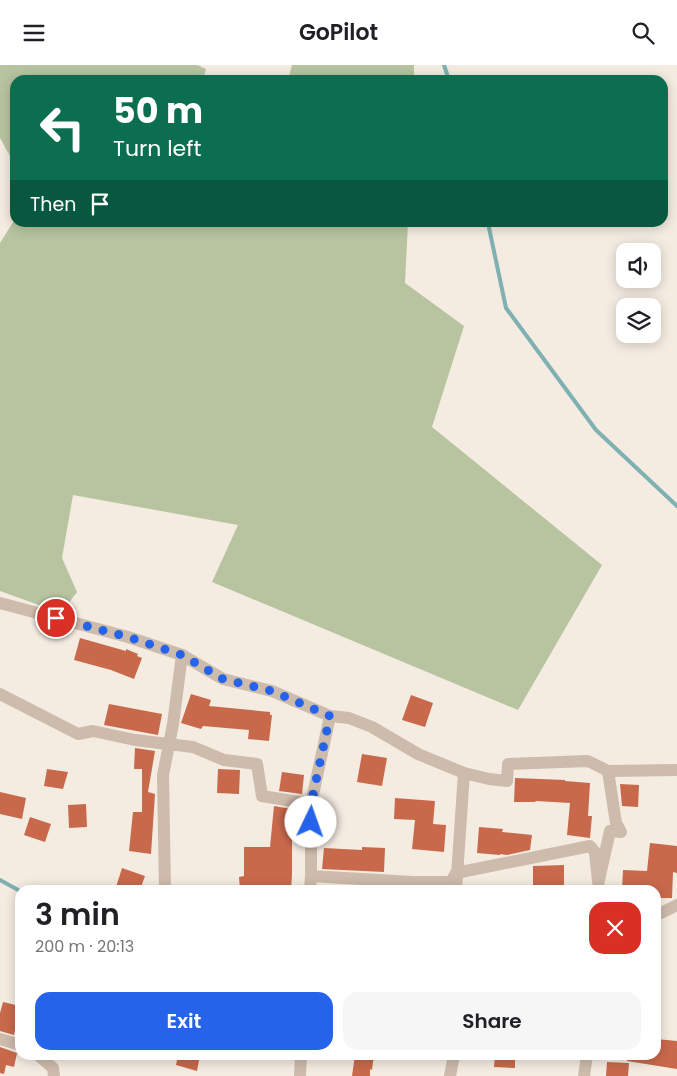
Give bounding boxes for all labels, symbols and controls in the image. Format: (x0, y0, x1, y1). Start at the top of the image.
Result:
text: GoPilot (299, 17, 378, 48)
icon: menu (20, 19, 48, 47)
icon: search (629, 19, 657, 47)
text: 50 m (113, 86, 203, 135)
icon: left (30, 95, 95, 160)
text: Turn left (113, 133, 201, 164)
icon: arrive (86, 190, 114, 218)
text: Then (30, 191, 76, 218)
map controls (616, 243, 661, 343)
button: sound (616, 243, 661, 288)
button: layers (616, 298, 661, 343)
pin (35, 597, 77, 639)
icon: arrive (42, 604, 70, 632)
position arrow (284, 795, 336, 847)
text: 3 min (35, 893, 120, 936)
button: close (589, 902, 641, 954)
text: 200 m · 20:13 (35, 935, 134, 958)
button: Exit (35, 992, 333, 1050)
button: Share (343, 992, 641, 1050)

